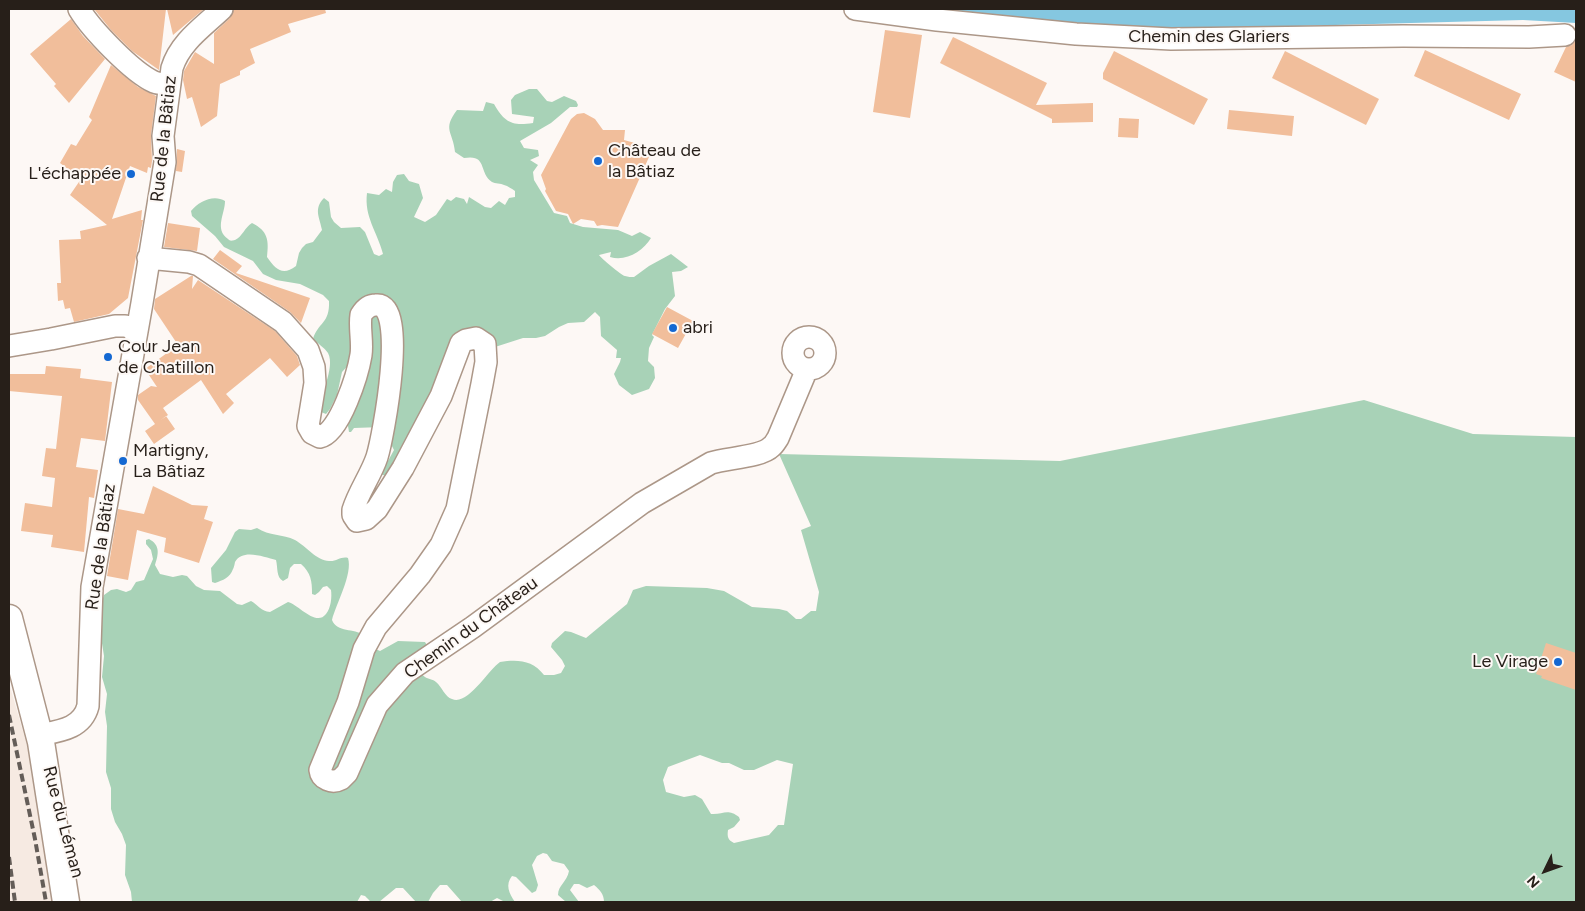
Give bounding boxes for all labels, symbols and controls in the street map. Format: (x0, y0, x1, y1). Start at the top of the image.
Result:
street label: Chemin des Glariers (1128, 26, 1290, 48)
street label: Rue de la Bâtiaz (147, 75, 181, 203)
place label: Château de la Bâtiaz (608, 140, 701, 182)
marker: Château de la Bâtiaz (592, 155, 604, 167)
place label: L'échappée (28, 163, 121, 185)
marker: L'échappée (125, 168, 137, 180)
place label: abri (683, 317, 713, 339)
marker: abri (667, 322, 679, 334)
place label: Cour Jean de Chatillon (118, 336, 214, 378)
marker: Cour Jean de Chatillon (102, 351, 114, 363)
place label: Martigny, La Bâtiaz (133, 440, 208, 482)
marker: Martigny, La Bâtiaz (117, 455, 129, 467)
street label: Rue de la Bâtiaz (81, 483, 121, 611)
street label: Chemin du Château (400, 572, 542, 684)
place label: Le Virage (1472, 651, 1548, 673)
marker: Le Virage (1552, 656, 1564, 668)
street label: Rue du Léman (38, 764, 88, 880)
north arrow (1520, 846, 1570, 896)
text: N (1524, 872, 1543, 891)

